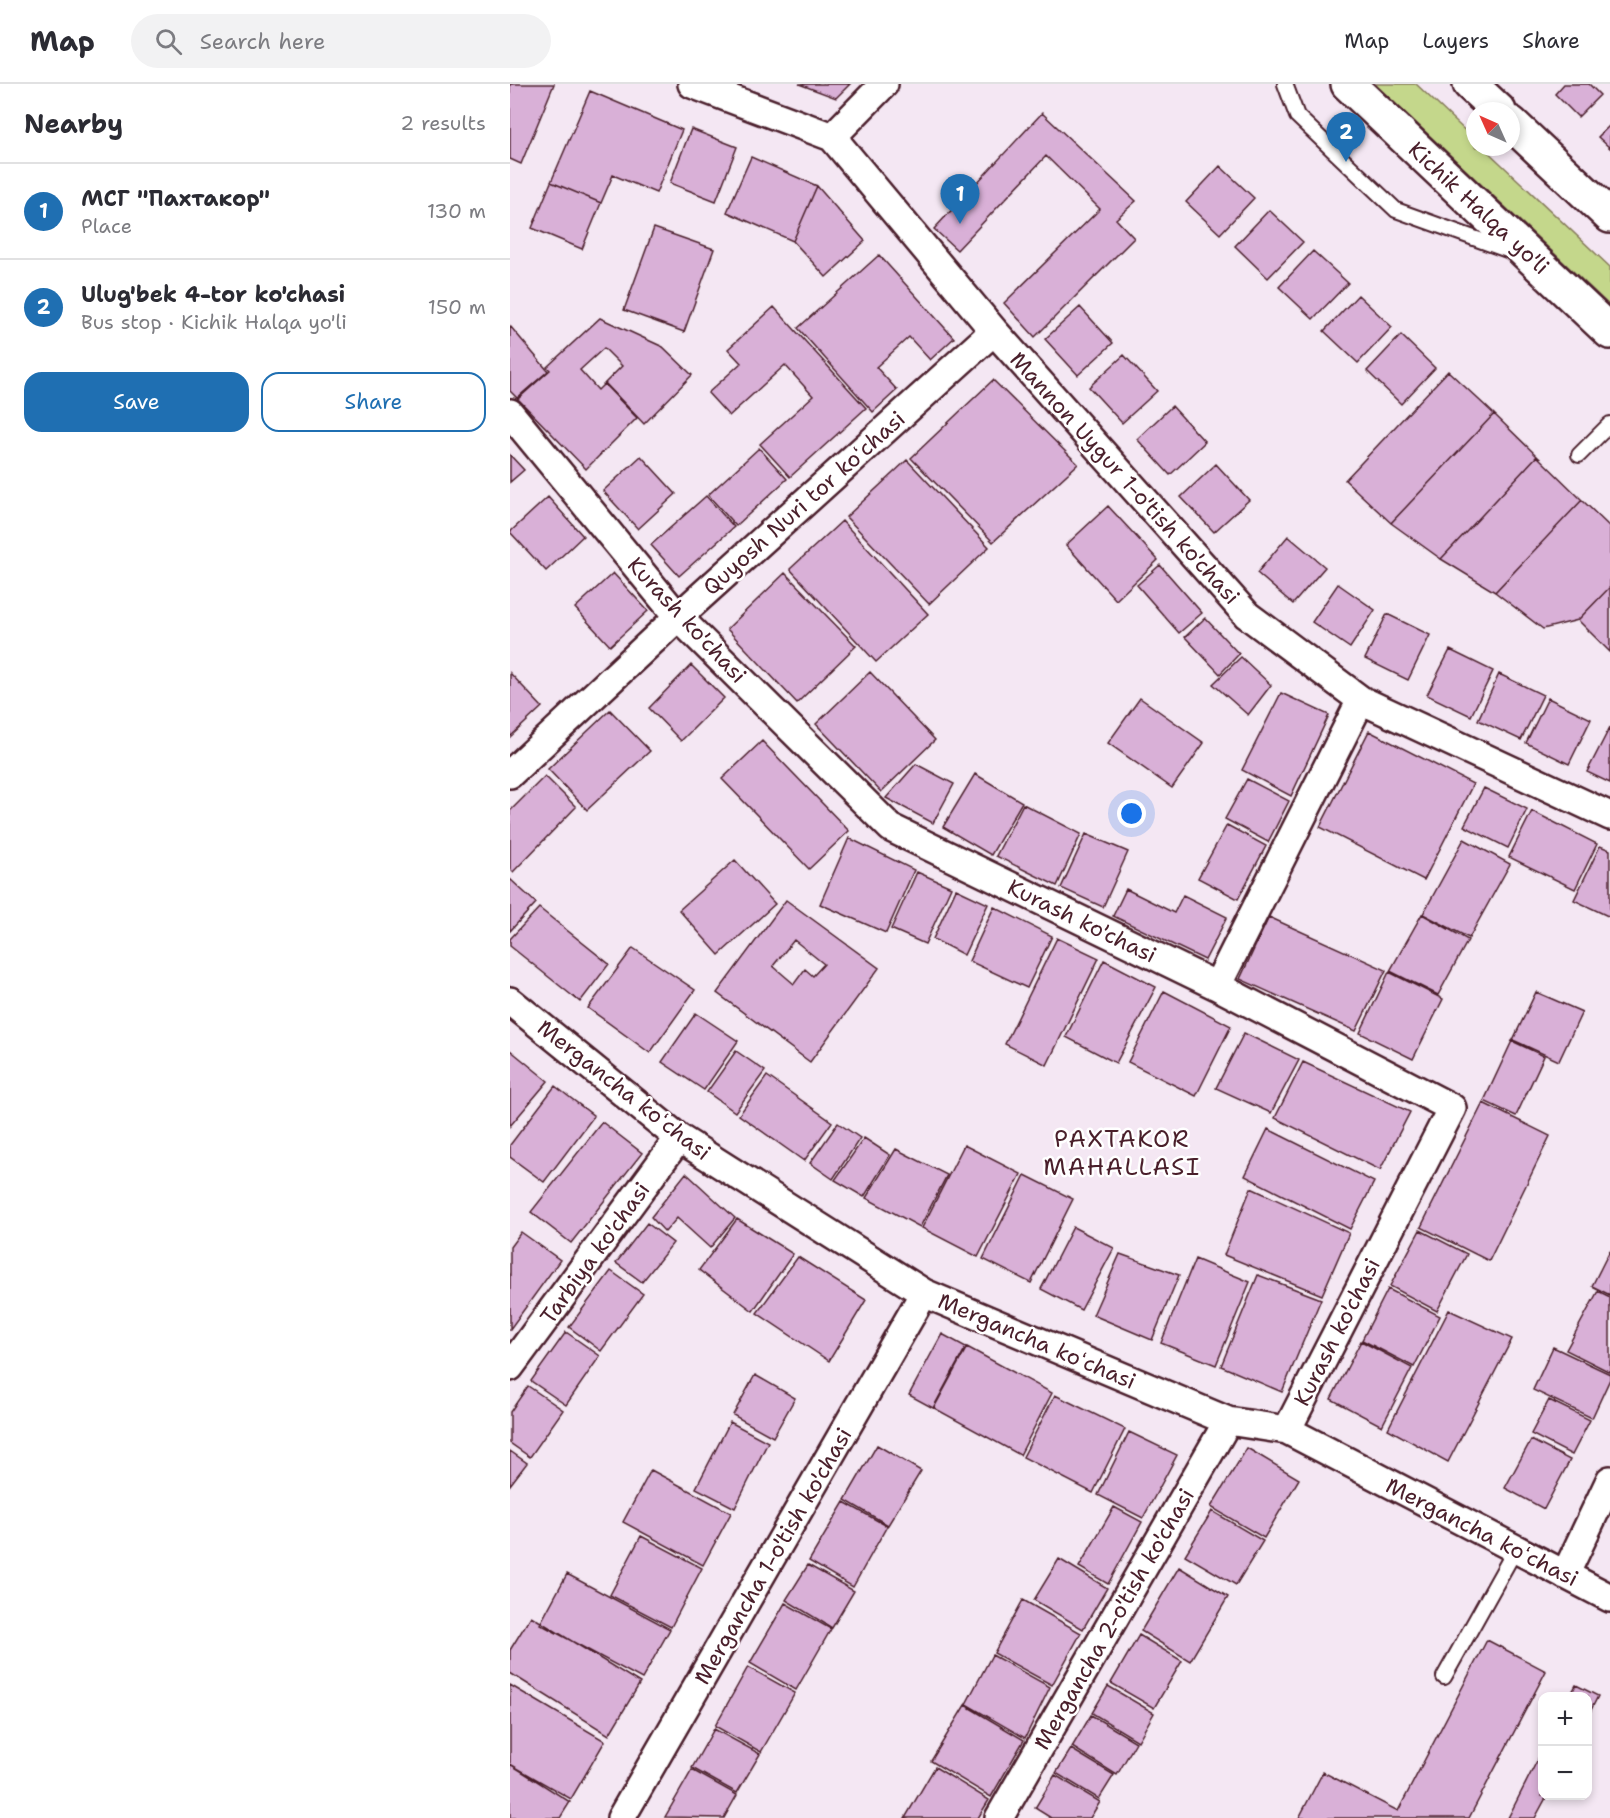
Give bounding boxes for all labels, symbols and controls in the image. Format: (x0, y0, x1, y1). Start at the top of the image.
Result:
search box (131, 14, 551, 68)
text: Map (30, 22, 95, 60)
icon: search (152, 25, 185, 58)
text: Search here (200, 27, 325, 56)
text: Map (1344, 27, 1389, 55)
text: Layers (1422, 27, 1489, 55)
text: Share (1522, 27, 1580, 55)
north arrow (1466, 102, 1520, 156)
text: Nearby (24, 106, 123, 141)
text: 2 results (400, 110, 486, 136)
pin: 2 (1326, 112, 1366, 162)
street label: Kichik Halqa yo'li (1402, 135, 1556, 281)
pin: 1 (940, 174, 980, 224)
text: МСГ "Пахтакор" (81, 184, 270, 213)
text: 1 (39, 198, 48, 224)
text: 130 m (427, 198, 486, 224)
text: Place (81, 213, 132, 239)
text: Ulug'bek 4-tor ko'chasi (81, 280, 345, 309)
text: 2 (37, 294, 51, 320)
text: 150 m (428, 294, 486, 320)
text: Bus stop · Kichik Halqa yo'li (81, 309, 347, 335)
street label: Mannon Uygur 1-o'tish ko'chasi (1004, 345, 1246, 611)
button: Save (24, 372, 249, 432)
button: Share (261, 372, 486, 432)
street label: Quyosh Nuri tor koʻchasi (697, 404, 911, 602)
street label: Kurash ko'chasi (621, 551, 753, 689)
your location (1117, 799, 1146, 828)
street label: Kurash ko'chasi (1003, 872, 1161, 970)
street label: Mergancha koʻchasi (531, 1013, 717, 1167)
district label: PAXTAKOR MAHALLASI (1043, 1123, 1201, 1183)
street label: Tarbiya ko'chasi (534, 1176, 656, 1330)
street label: Kurash ko'chasi (1287, 1253, 1387, 1411)
street label: Mergancha koʻchasi (934, 1286, 1140, 1396)
street label: Mergancha 1-o'tish ko'chasi (687, 1422, 859, 1690)
street label: Mergancha koʻchasi (1381, 1471, 1583, 1593)
street label: Mergancha 2-o'tish ko'chasi (1027, 1483, 1201, 1755)
map controls (1538, 1692, 1592, 1800)
button: + (1538, 1692, 1592, 1746)
button: − (1538, 1746, 1592, 1800)

